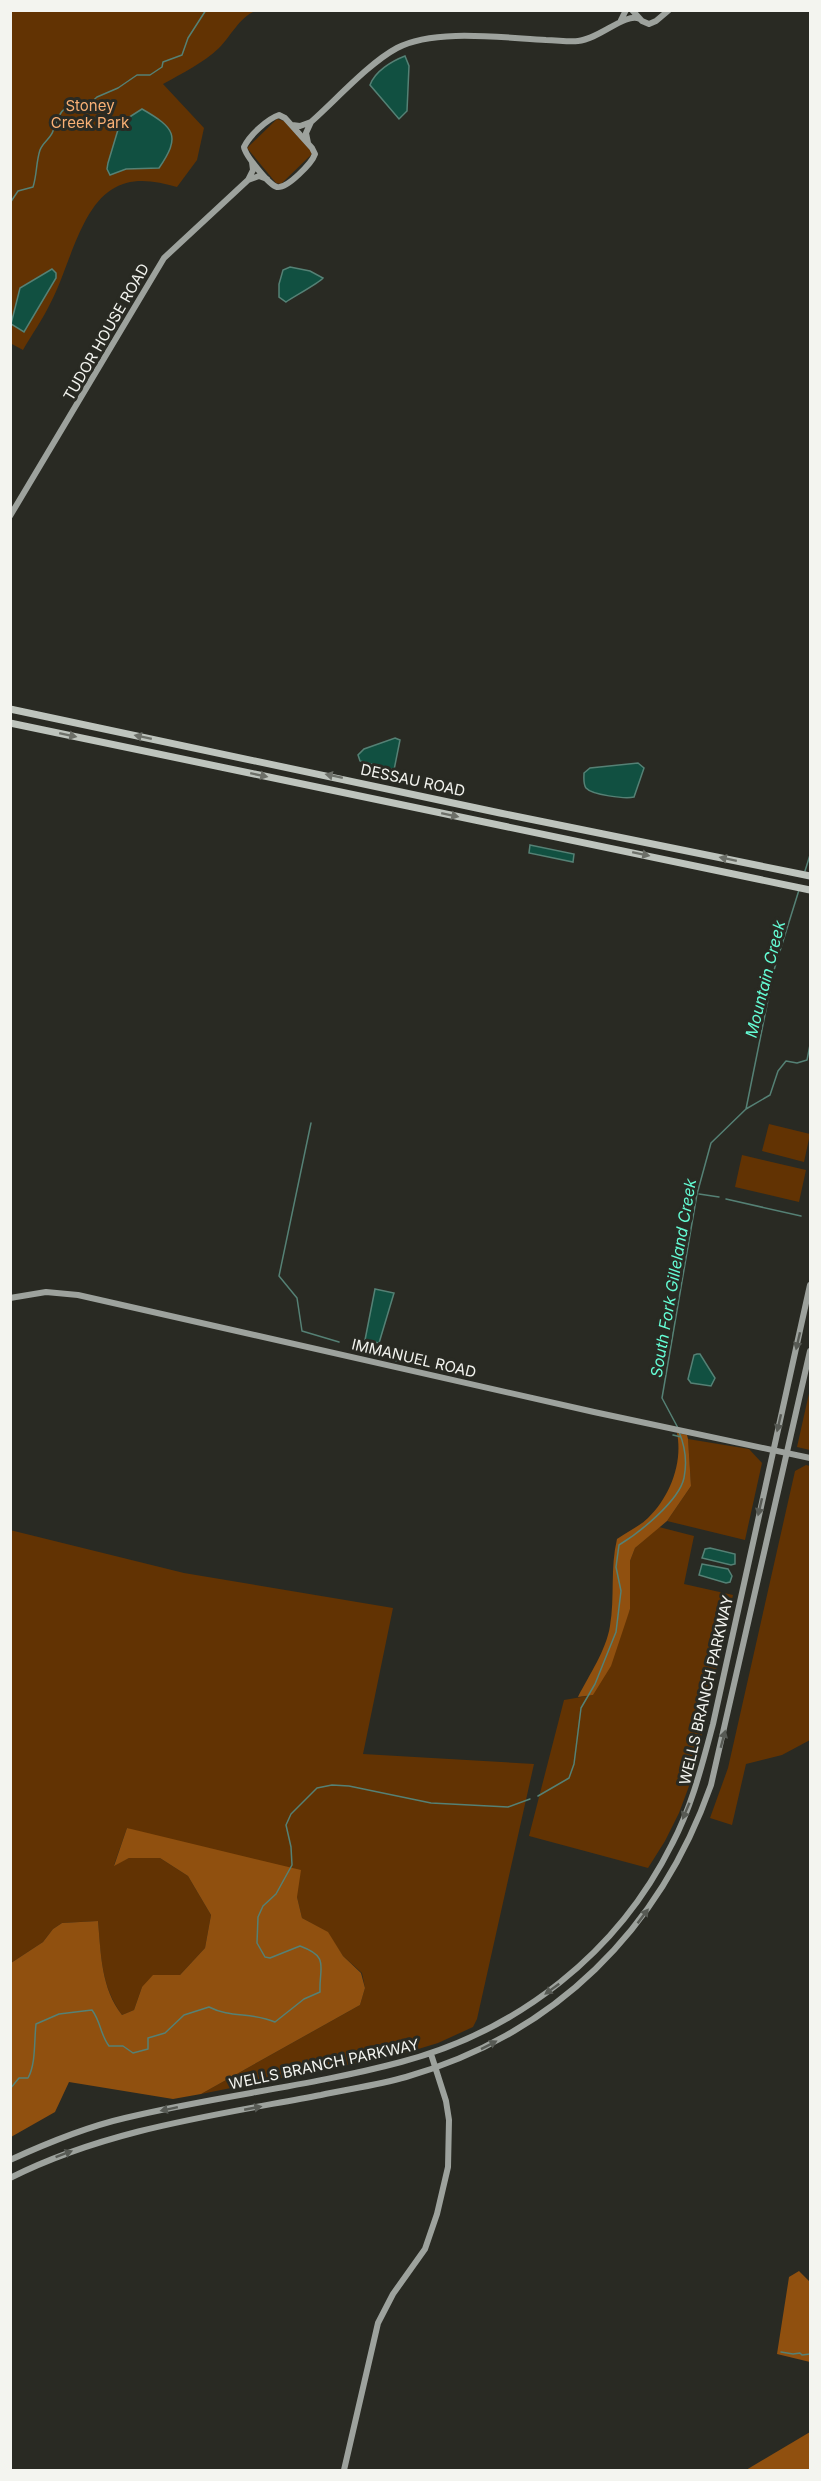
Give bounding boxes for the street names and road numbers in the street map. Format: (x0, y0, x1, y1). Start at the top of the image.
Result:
street label: TUDOR HOUSE ROAD (59, 260, 153, 404)
street label: DESSAU ROAD (359, 760, 467, 800)
street label: IMMANUEL ROAD (350, 1334, 478, 1382)
street label: WELLS BRANCH PARKWAY (675, 1593, 737, 1787)
street label: WELLS BRANCH PARKWAY (227, 2035, 421, 2093)

